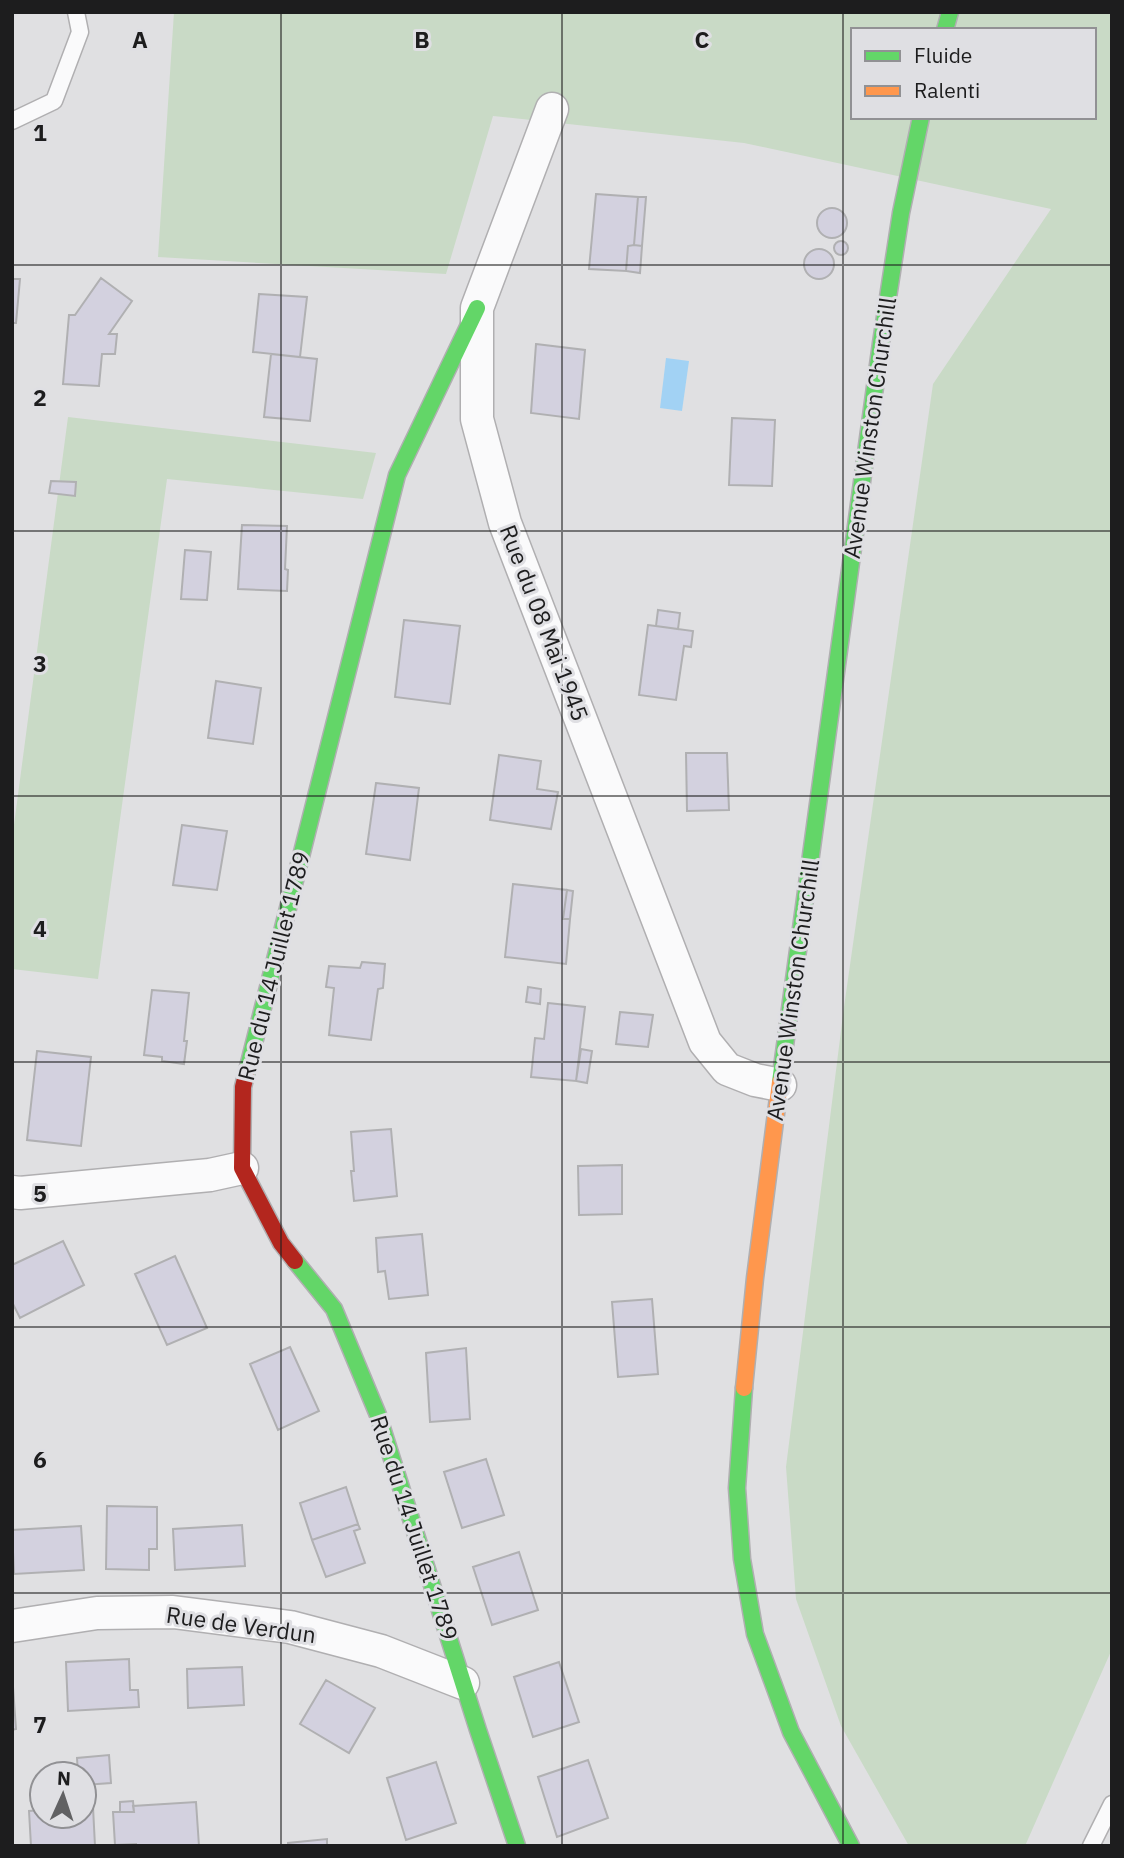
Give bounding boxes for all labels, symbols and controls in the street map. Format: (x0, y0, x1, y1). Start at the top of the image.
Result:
text: A (132, 24, 148, 54)
text: B (414, 24, 430, 54)
text: C (695, 24, 710, 54)
legend (851, 28, 1096, 119)
text: Fluide (914, 41, 972, 69)
text: Ralenti (914, 76, 980, 104)
text: 1 (33, 117, 47, 147)
street label: Avenue Winston Churchill (836, 295, 902, 560)
text: 2 (33, 382, 47, 412)
street label: Rue du 08 Mai 1945 (494, 520, 596, 725)
text: 3 (33, 648, 47, 678)
street label: Rue du 14 Juillet 1789 (230, 848, 316, 1083)
street label: Avenue Winston Churchill (759, 857, 825, 1122)
text: 4 (33, 913, 47, 943)
text: 5 (33, 1178, 47, 1208)
street label: Rue du 14 Juillet 1789 (364, 1411, 466, 1644)
text: 6 (33, 1444, 47, 1474)
street label: Rue de Verdun (164, 1599, 318, 1649)
text: 7 (33, 1709, 47, 1739)
north arrow (28, 1760, 98, 1830)
text: N (56, 1766, 71, 1790)

